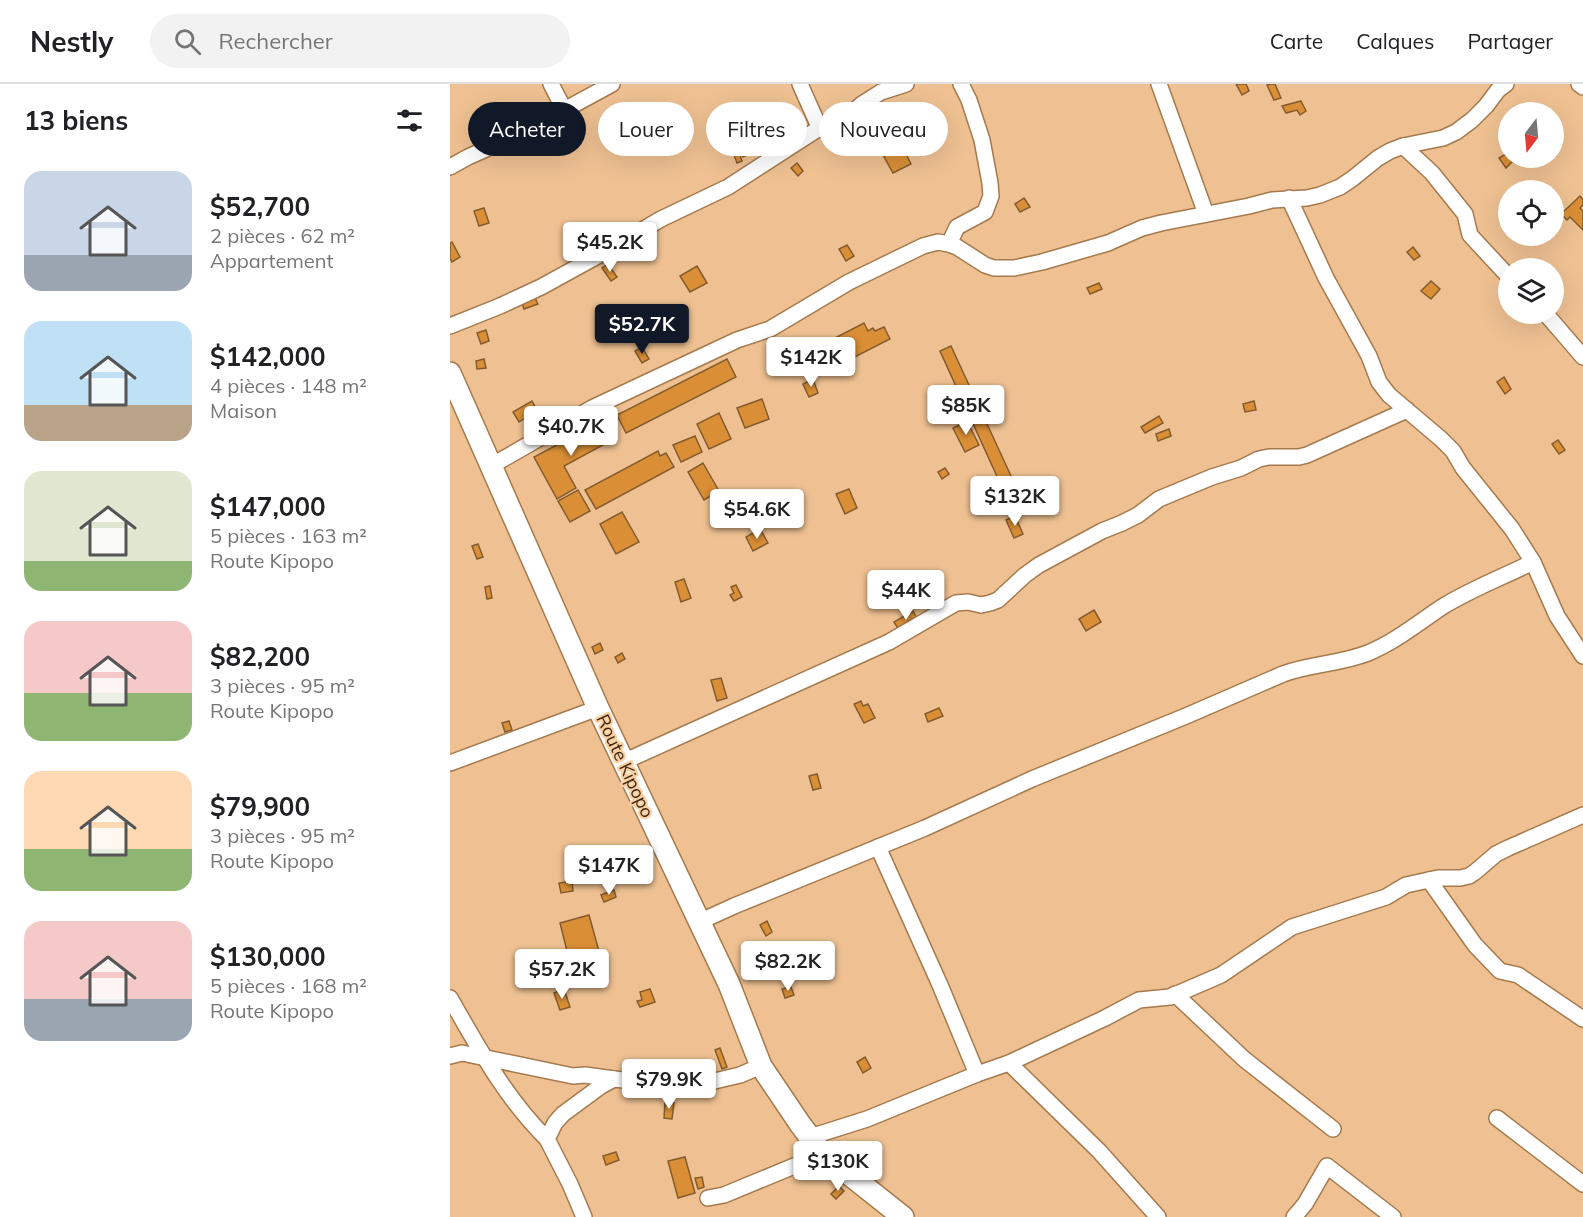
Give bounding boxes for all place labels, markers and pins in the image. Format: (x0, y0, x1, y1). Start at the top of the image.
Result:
pin: $45.2K (561, 222, 659, 273)
pin: $52.7K (593, 304, 691, 355)
pin: $142K (769, 337, 853, 388)
pin: $85K (930, 385, 1002, 436)
pin: $40.7K (522, 406, 620, 457)
pin: $132K (973, 476, 1057, 527)
pin: $54.6K (708, 489, 806, 540)
pin: $44K (870, 570, 942, 621)
pin: $147K (567, 845, 651, 896)
pin: $82.2K (739, 941, 837, 992)
pin: $57.2K (513, 949, 611, 1000)
pin: $79.9K (620, 1059, 718, 1110)
pin: $130K (796, 1141, 880, 1192)

